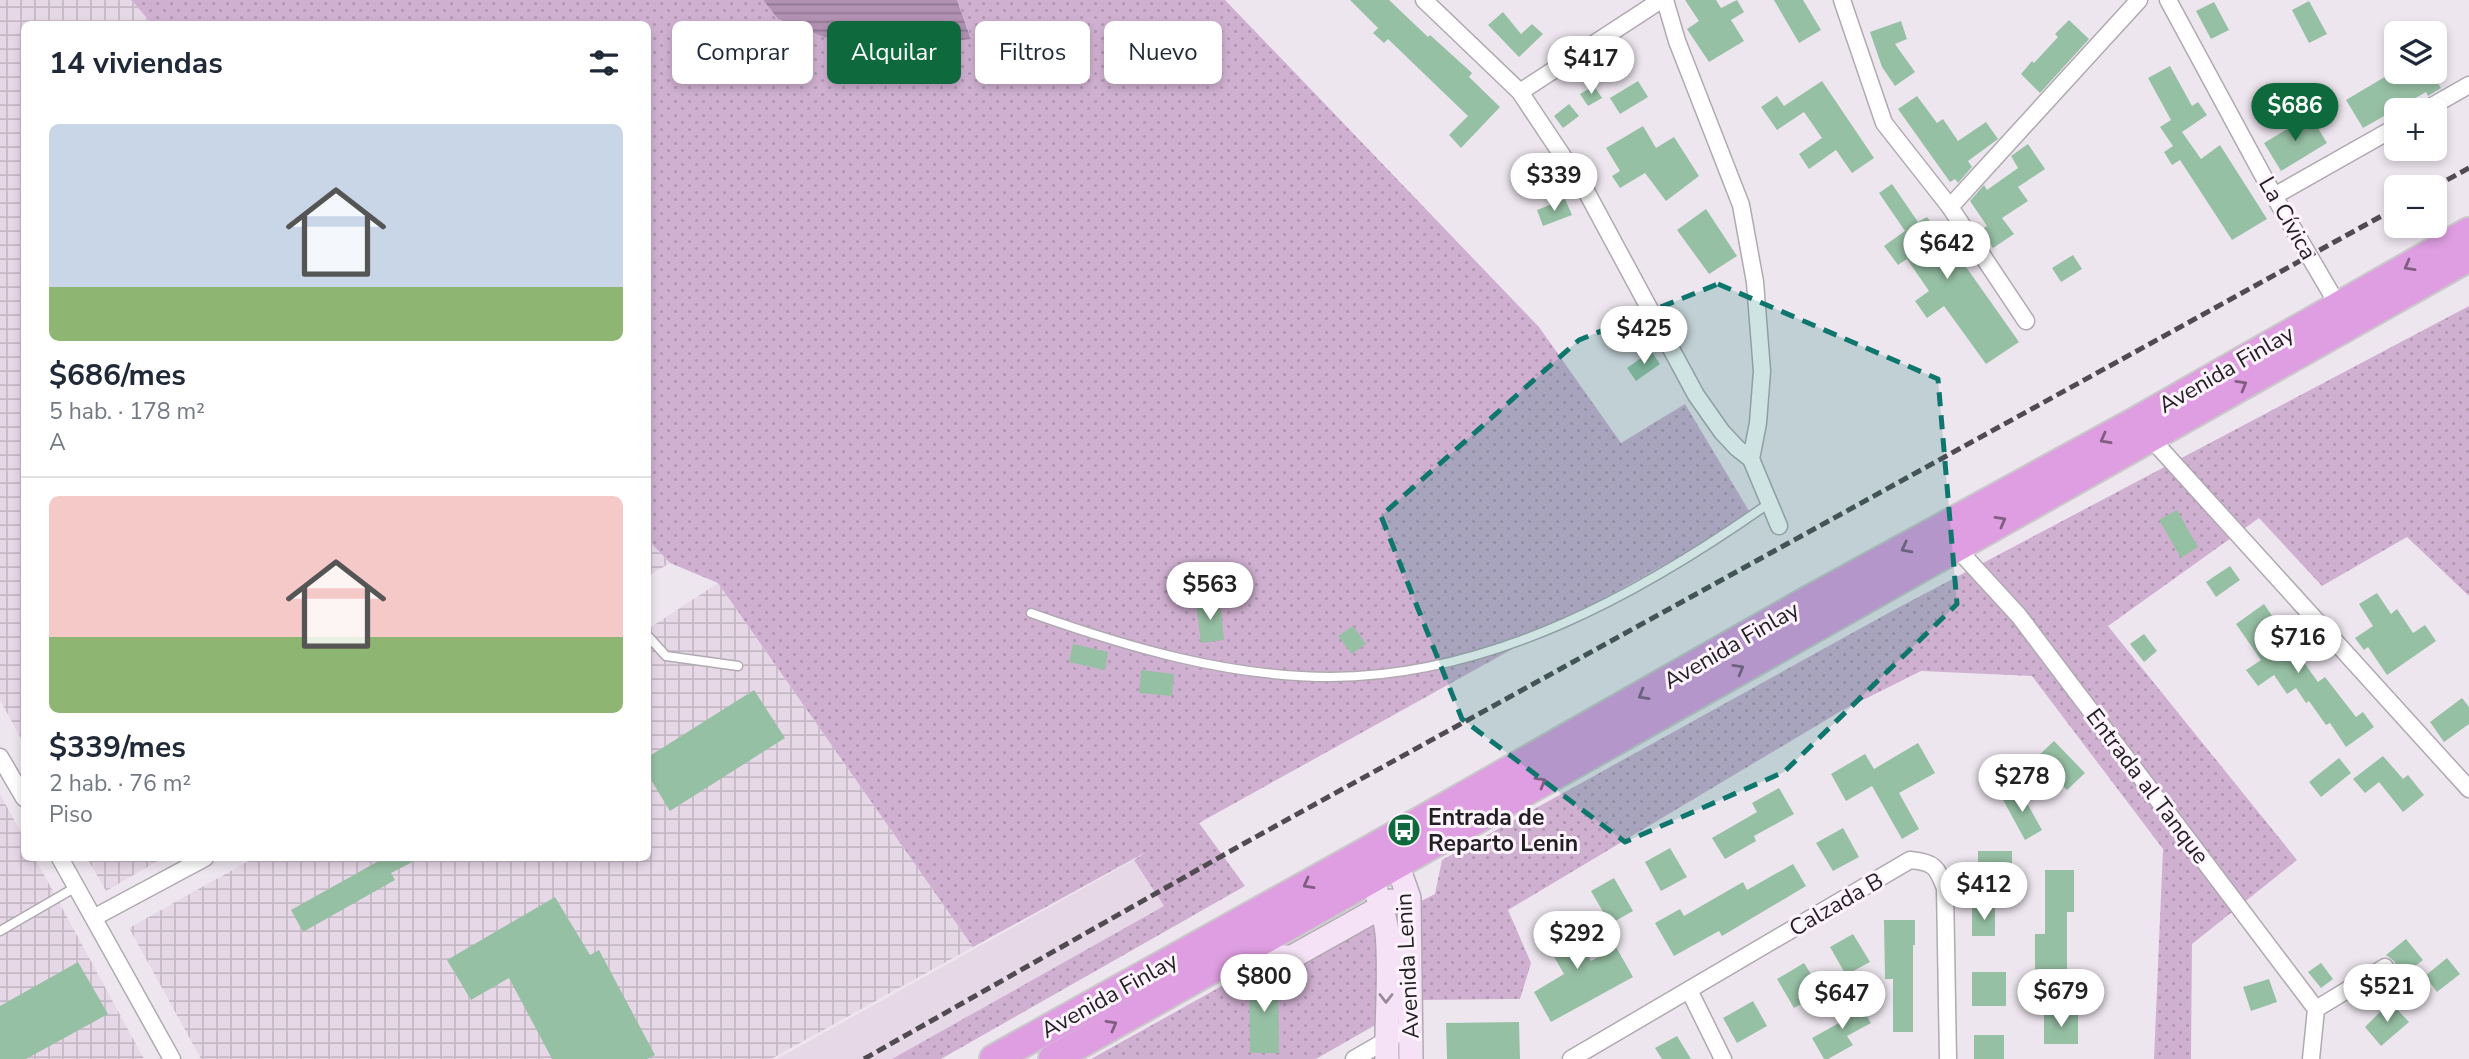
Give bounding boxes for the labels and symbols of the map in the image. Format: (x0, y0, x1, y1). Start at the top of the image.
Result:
pin: $417 (1550, 36, 1632, 96)
pin: $686 (2254, 83, 2336, 143)
pin: $339 (1513, 154, 1595, 213)
street label: La Cívica (2251, 171, 2324, 266)
pin: $642 (1906, 222, 1988, 281)
one-way arrow (2404, 257, 2417, 271)
pin: $425 (1603, 306, 1685, 366)
street label: Avenida Finlay (2153, 318, 2300, 421)
one-way arrow (2235, 380, 2247, 393)
one-way arrow (2100, 431, 2112, 444)
one-way arrow (1994, 516, 2007, 529)
one-way arrow (1901, 540, 1913, 554)
pin: $563 (1169, 562, 1251, 622)
street label: Avenida Finlay (1658, 594, 1805, 697)
pin: $716 (2257, 616, 2339, 675)
one-way arrow (1731, 664, 1744, 677)
one-way arrow (1638, 687, 1650, 700)
street label: Entrada al Tanque (2079, 702, 2216, 870)
pin: $278 (1981, 754, 2063, 814)
one-way arrow (1534, 777, 1547, 790)
place label: Entrada de Reparto Lenin (1428, 802, 1578, 859)
bus stop icon: Entrada de Reparto Lenin (1385, 811, 1423, 849)
pin: $412 (1943, 862, 2025, 922)
street label: Calzada B (1784, 865, 1889, 944)
one-way arrow (1303, 876, 1316, 889)
street label: Avenida Lenin (1388, 892, 1427, 1040)
pin: $292 (1536, 912, 1618, 971)
street label: Avenida Finlay (1035, 945, 1183, 1046)
pin: $800 (1223, 954, 1305, 1014)
pin: $521 (2346, 964, 2428, 1024)
pin: $679 (2020, 970, 2102, 1029)
pin: $647 (1801, 972, 1883, 1031)
one-way arrow (1378, 994, 1394, 1004)
one-way arrow (1105, 1020, 1118, 1033)

